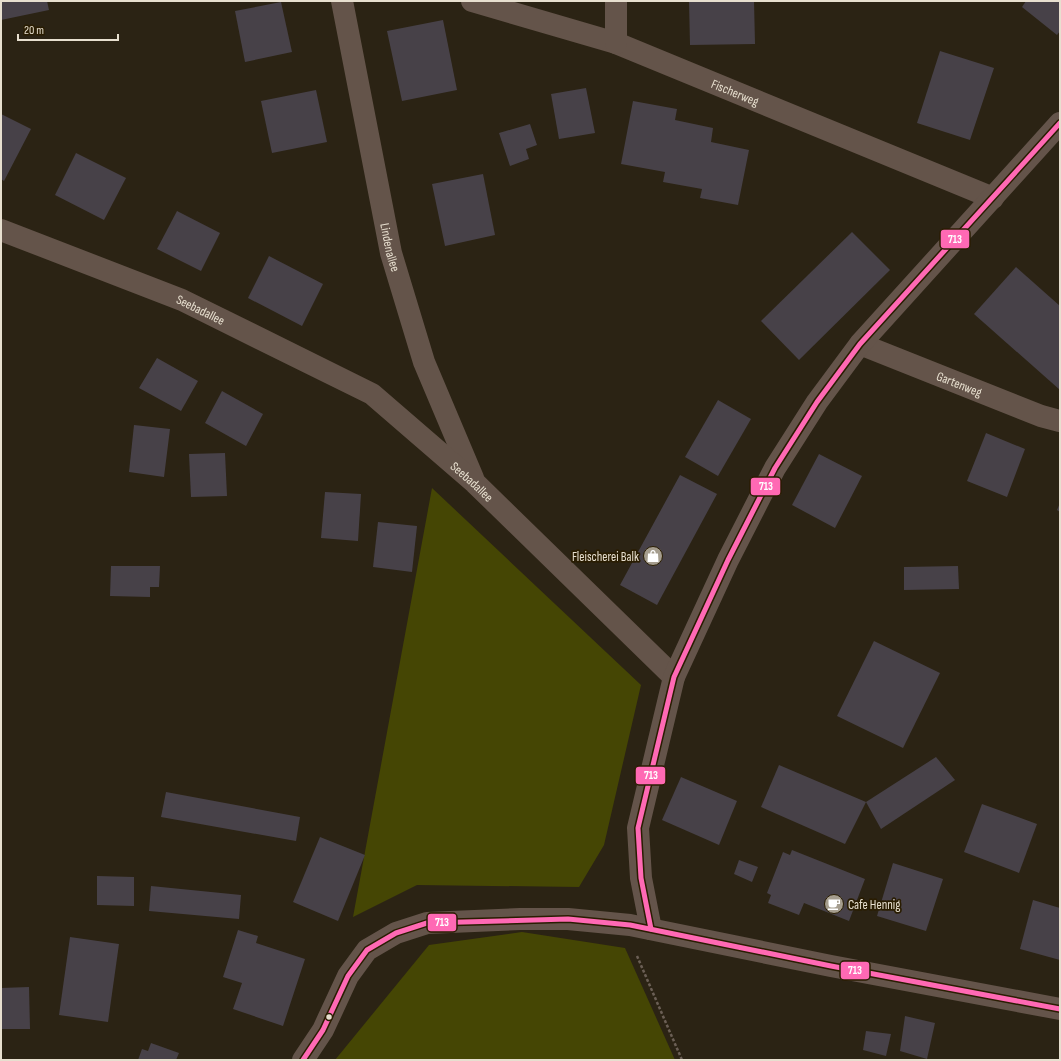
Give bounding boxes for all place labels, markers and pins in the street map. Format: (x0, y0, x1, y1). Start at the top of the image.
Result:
shop icon: Fleischerei Balk (642, 545, 664, 567)
place label: Fleischerei Balk (572, 549, 639, 565)
cafe icon: Cafe Hennig (823, 893, 845, 915)
place label: Cafe Hennig (848, 897, 900, 913)
unlabelled marker (324, 1012, 334, 1022)

